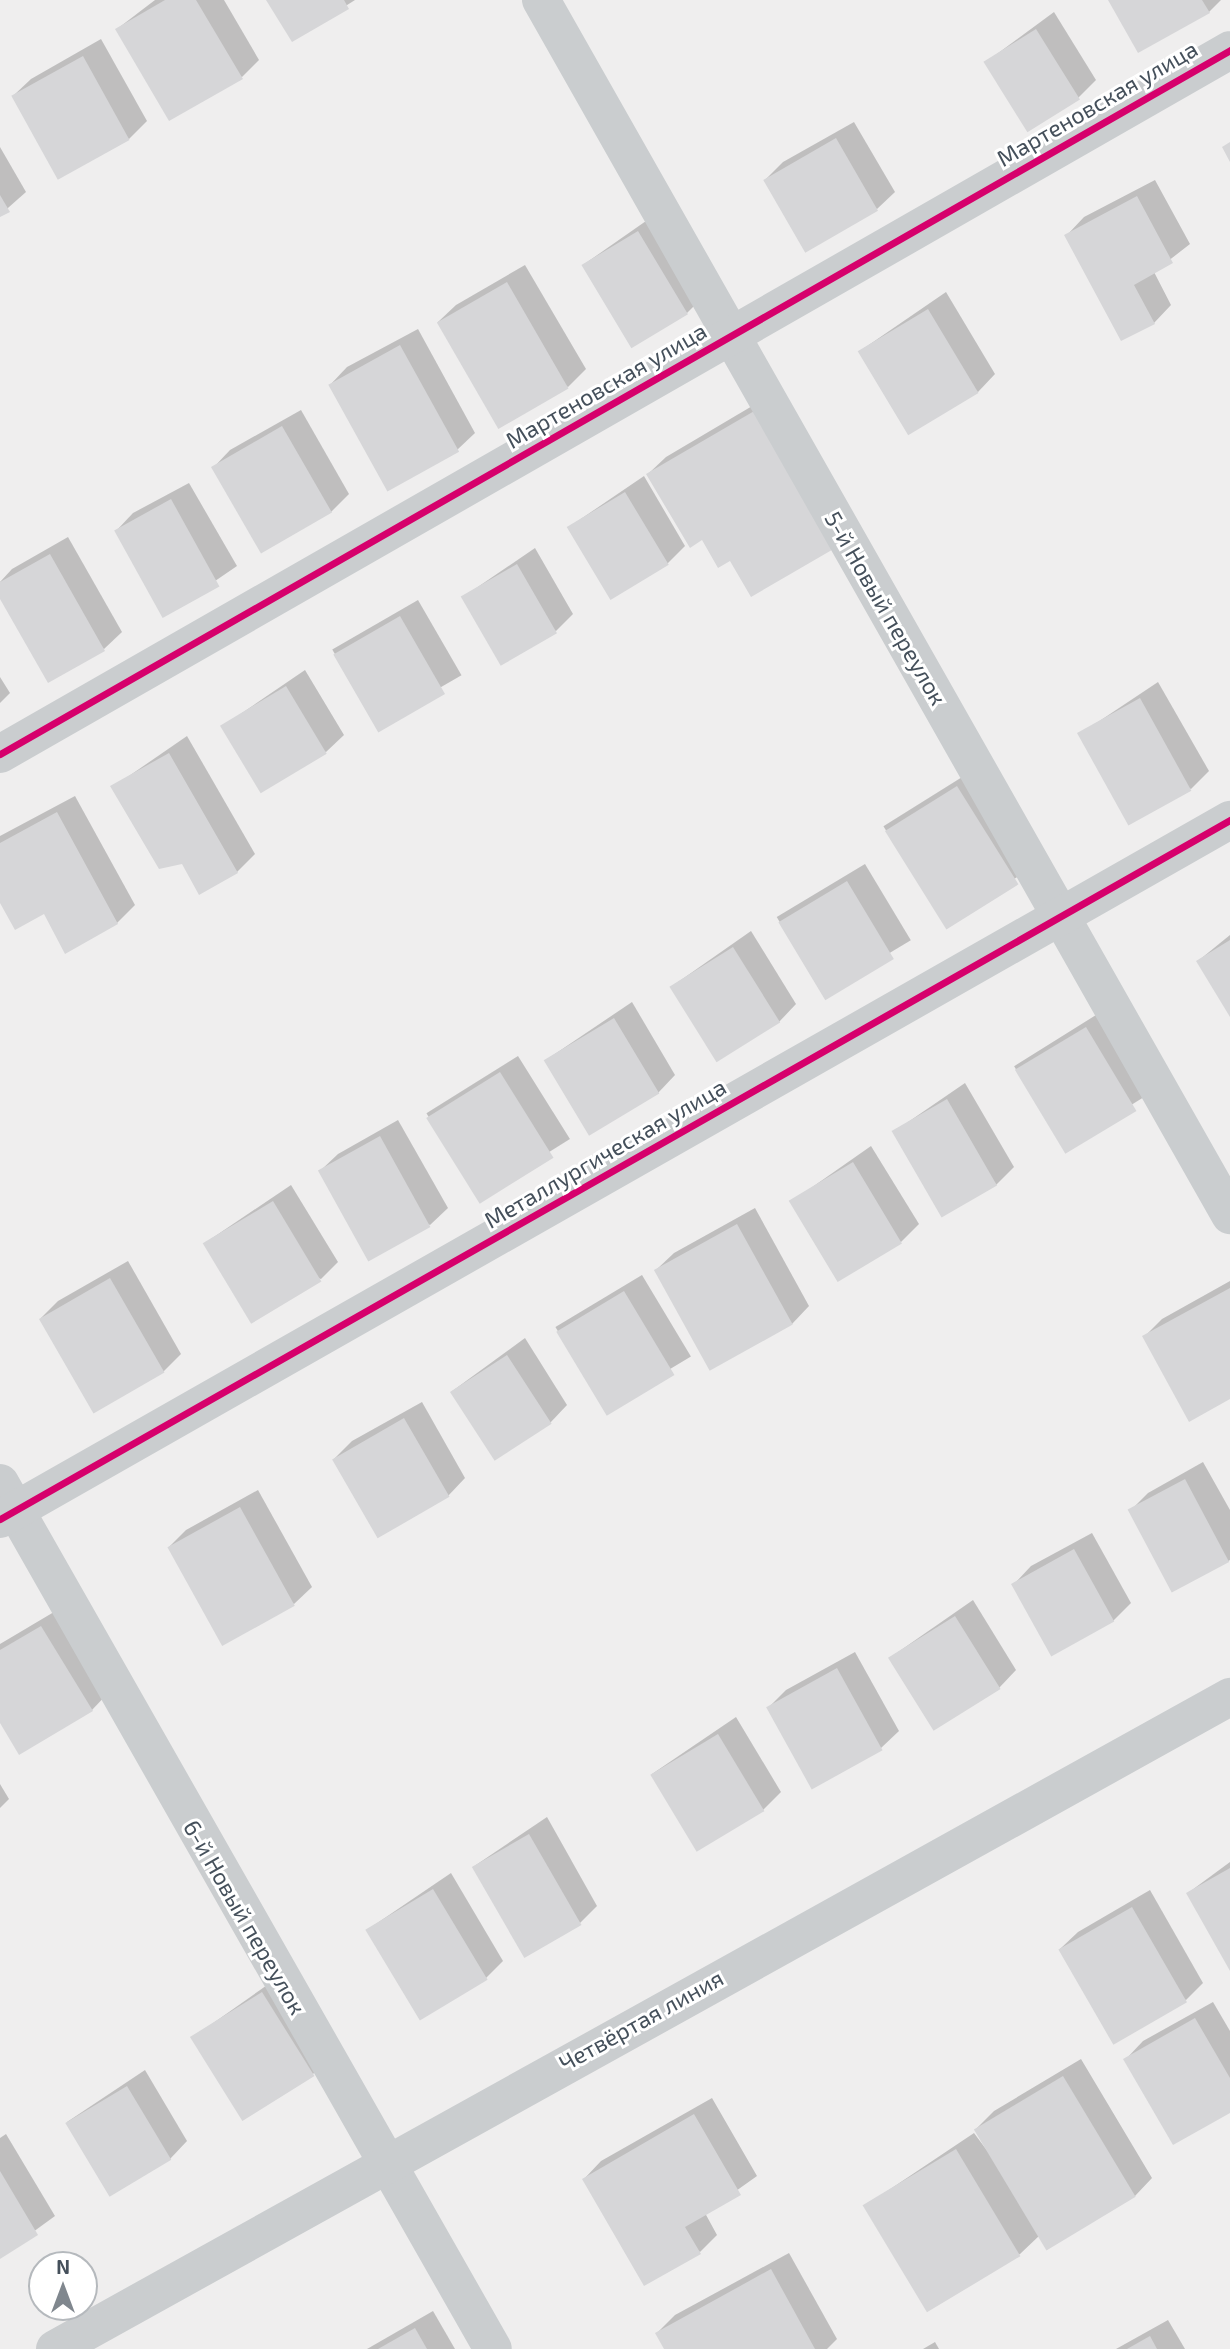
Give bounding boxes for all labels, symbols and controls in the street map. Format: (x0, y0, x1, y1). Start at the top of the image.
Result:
street label: Мартеновская улица (992, 34, 1202, 172)
street label: Мартеновская улица (501, 316, 711, 454)
street label: 5-й Новый переулок (819, 506, 953, 710)
street label: Металлургическая улица (479, 1072, 731, 1234)
street label: 6-й Новый переулок (178, 1815, 312, 2019)
street label: Четвёртая линия (554, 1963, 728, 2077)
north arrow (28, 2251, 98, 2321)
text: N (56, 2255, 70, 2278)

